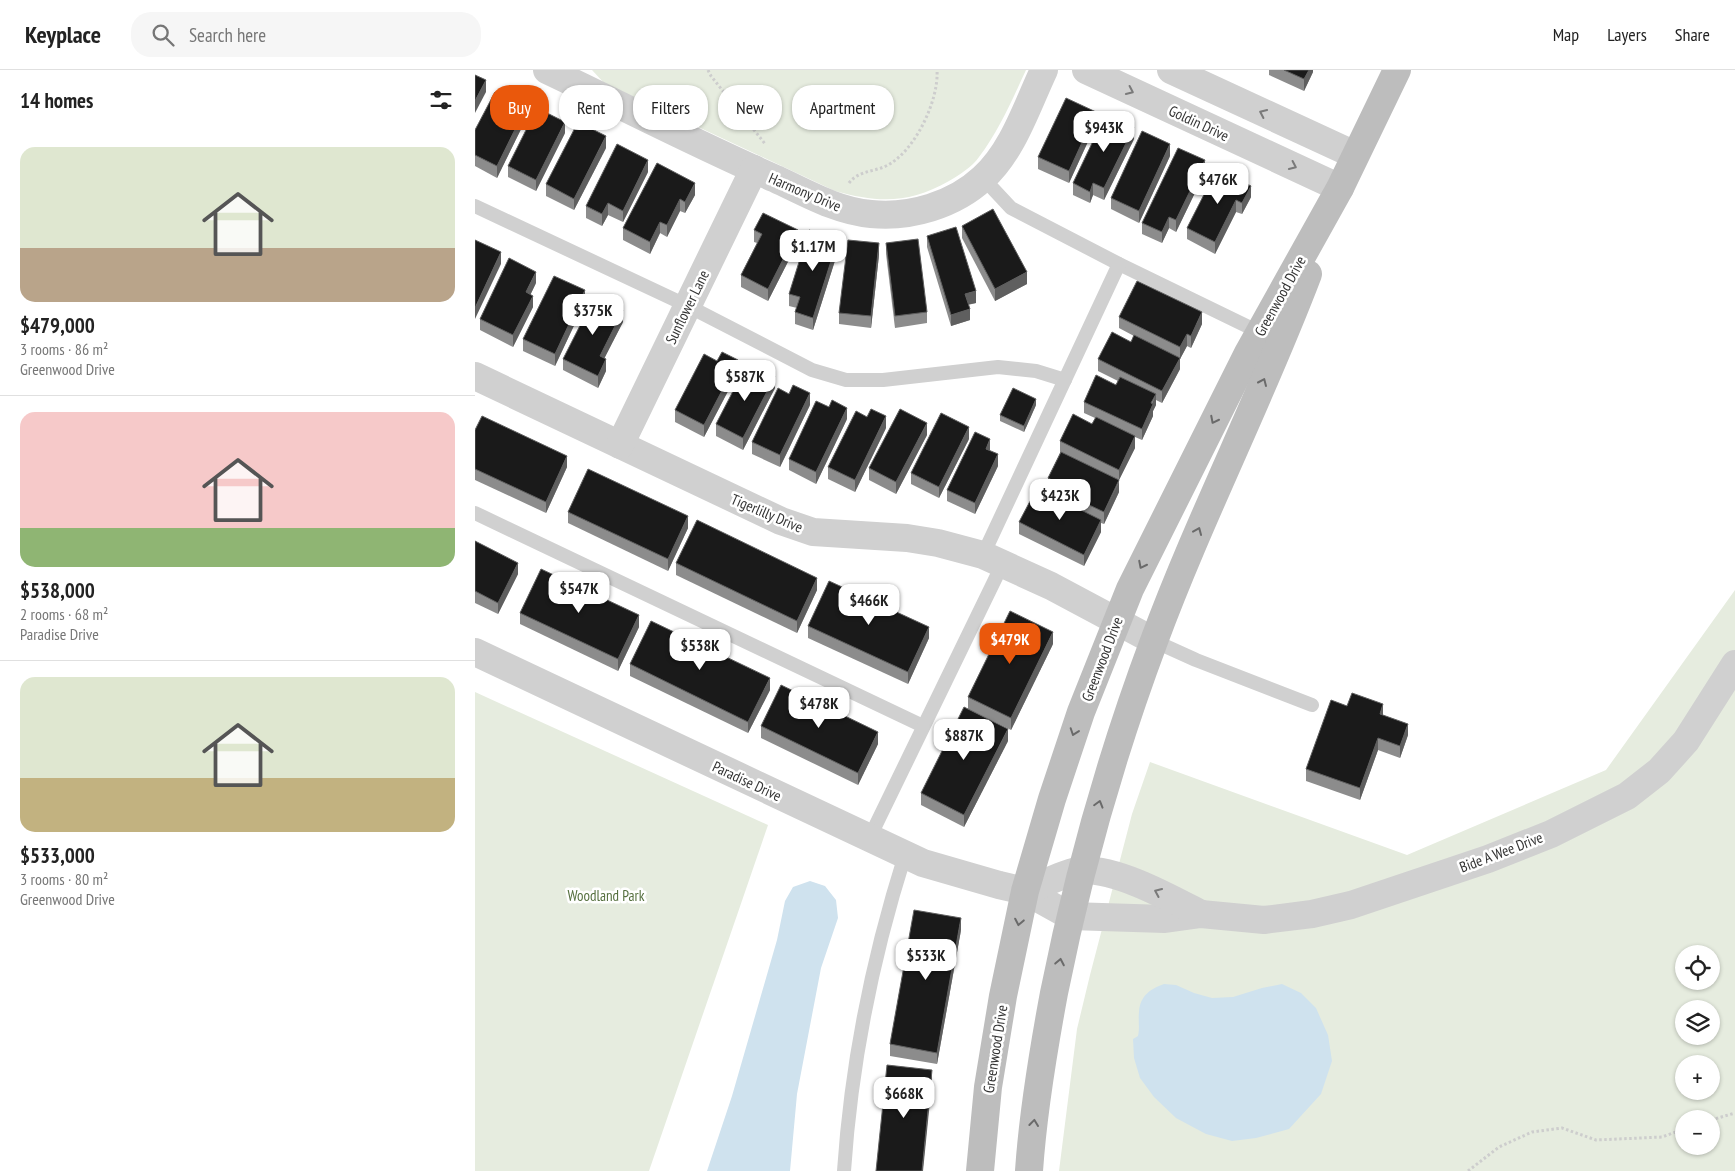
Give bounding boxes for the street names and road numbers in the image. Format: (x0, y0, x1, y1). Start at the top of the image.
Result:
street label: Goldin Drive (1166, 101, 1232, 145)
street label: Harmony Drive (766, 168, 844, 216)
street label: Greenwood Drive (1250, 252, 1310, 340)
street label: Sunflower Lane (661, 267, 713, 347)
street label: Tigerlilly Drive (728, 489, 806, 537)
street label: Greenwood Drive (1077, 614, 1127, 704)
street label: Paradise Drive (709, 757, 785, 805)
street label: Bide A Wee Drive (1457, 827, 1545, 877)
street label: Greenwood Drive (979, 1004, 1011, 1094)

